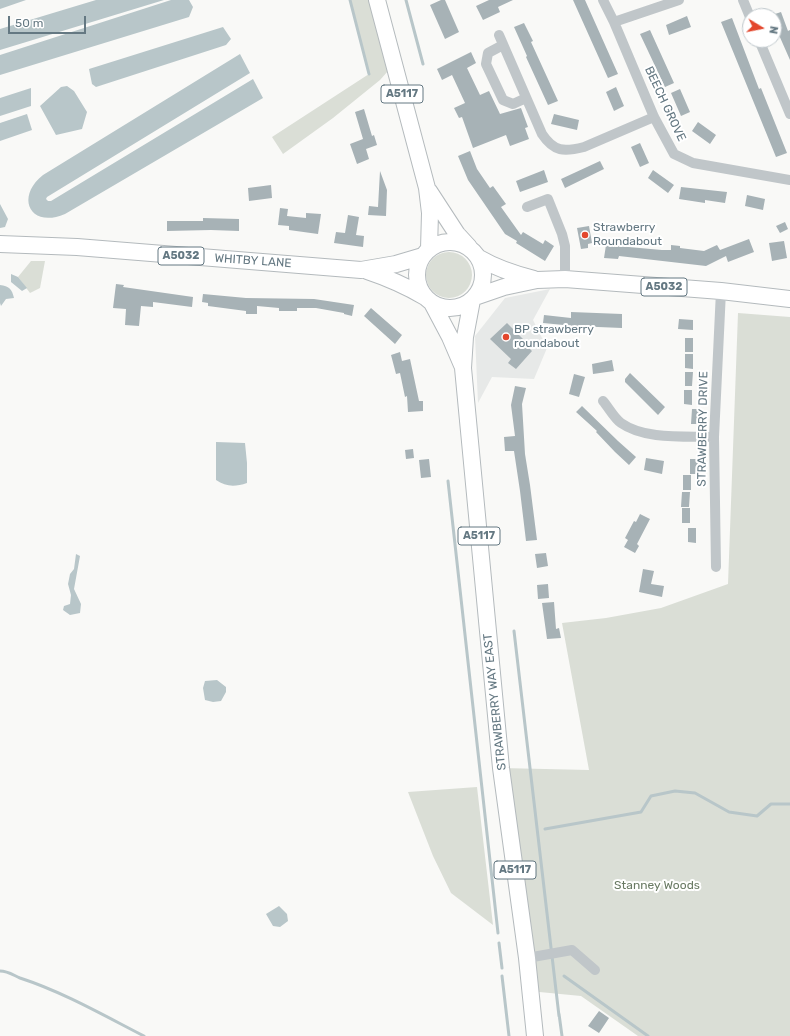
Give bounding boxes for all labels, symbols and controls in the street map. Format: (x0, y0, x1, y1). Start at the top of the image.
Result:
scale bar (10, 8, 88, 34)
north arrow (742, 8, 782, 48)
text: 50 m (15, 16, 43, 30)
text: N (766, 25, 780, 35)
street label: BEECH GROVE (641, 64, 689, 144)
road number: A5117 (381, 85, 423, 103)
place label: Strawberry Roundabout (593, 221, 662, 249)
marker: Strawberry Roundabout (580, 230, 590, 240)
road number: A5032 (158, 247, 204, 265)
street label: WHITBY LANE (214, 251, 292, 271)
road number: A5032 (641, 278, 687, 296)
place label: BP strawberry roundabout (514, 323, 594, 351)
marker: BP strawberry roundabout (501, 332, 511, 342)
street label: STRAWBERRY DRIVE (695, 371, 711, 487)
road number: A5117 (458, 527, 500, 545)
street label: STRAWBERRY WAY EAST (481, 633, 509, 771)
road number: A5117 (494, 861, 536, 879)
park label: Stanney Woods (614, 879, 700, 893)

